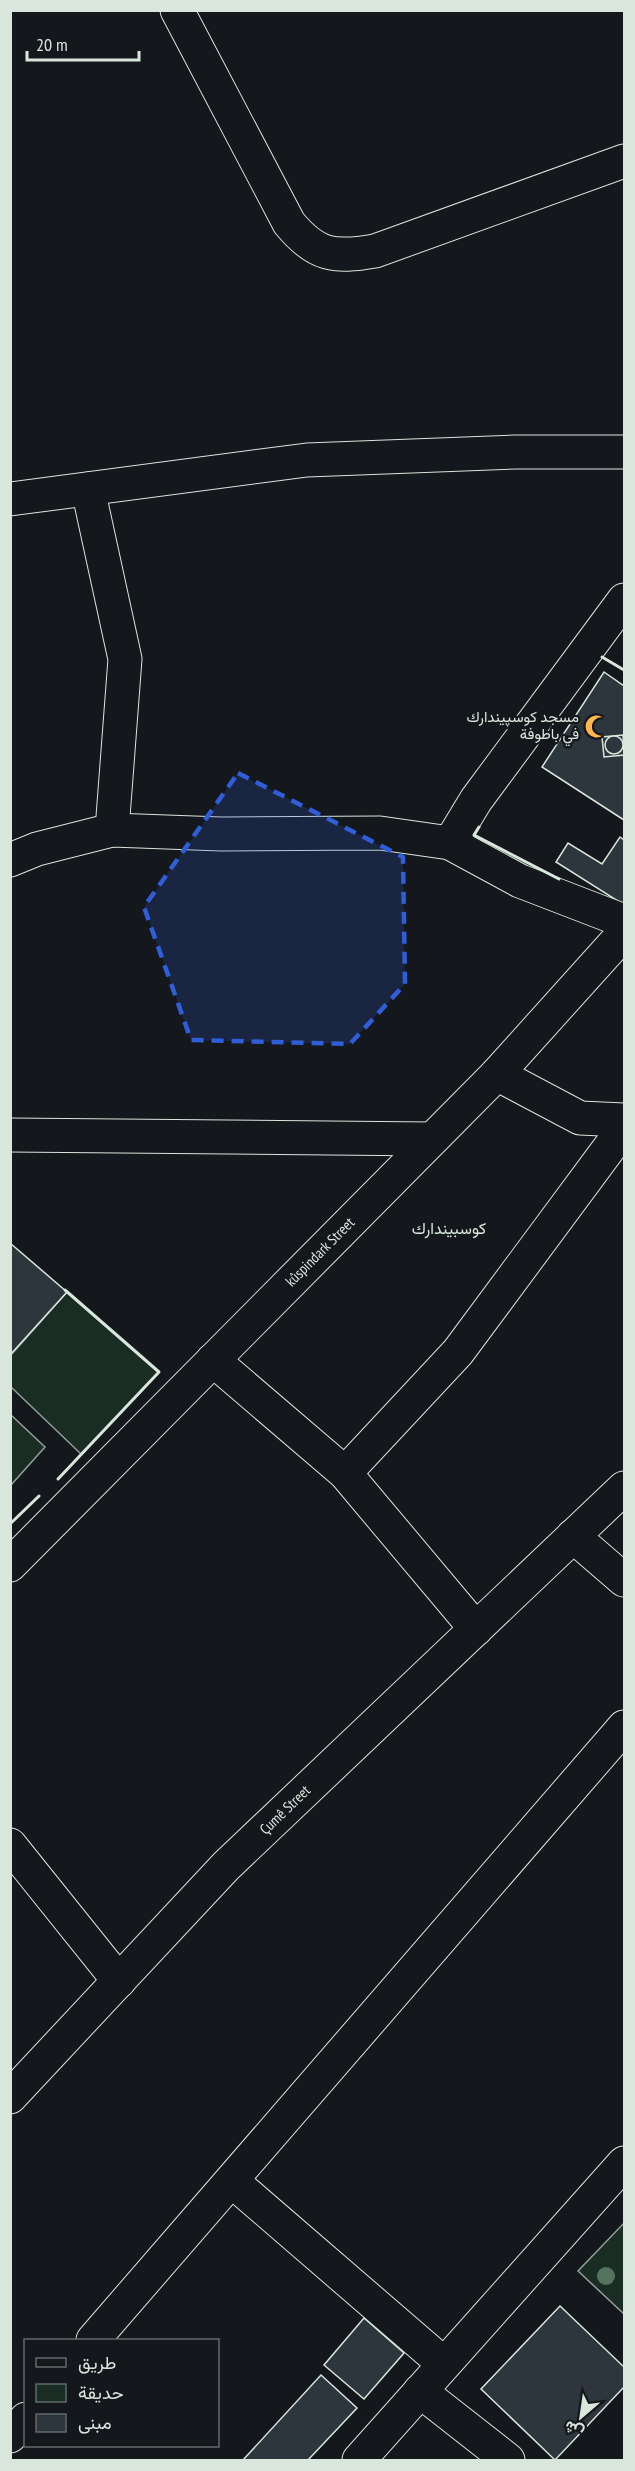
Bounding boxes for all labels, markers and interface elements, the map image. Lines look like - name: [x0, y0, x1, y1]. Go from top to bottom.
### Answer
- scale bar: [27, 24, 140, 62]
- text: 20 m: [36, 33, 68, 56]
- place label: مسجد كوسپيندارك في باطوفة: [467, 707, 579, 747]
- mosque icon: مسجد كوسپيندارك في باطوفة: [584, 713, 610, 739]
- street label: kûspindark Street: [281, 1213, 358, 1290]
- district label: كوسبيندارك: [412, 1218, 486, 1239]
- street label: Çumê Street: [255, 1781, 314, 1838]
- legend: [24, 2339, 219, 2447]
- text: طريق: [78, 2351, 116, 2374]
- text: حديقة: [78, 2381, 124, 2404]
- north arrow: [551, 2387, 611, 2447]
- text: مبنى: [78, 2411, 112, 2434]
- text: ش: [560, 2417, 587, 2444]

